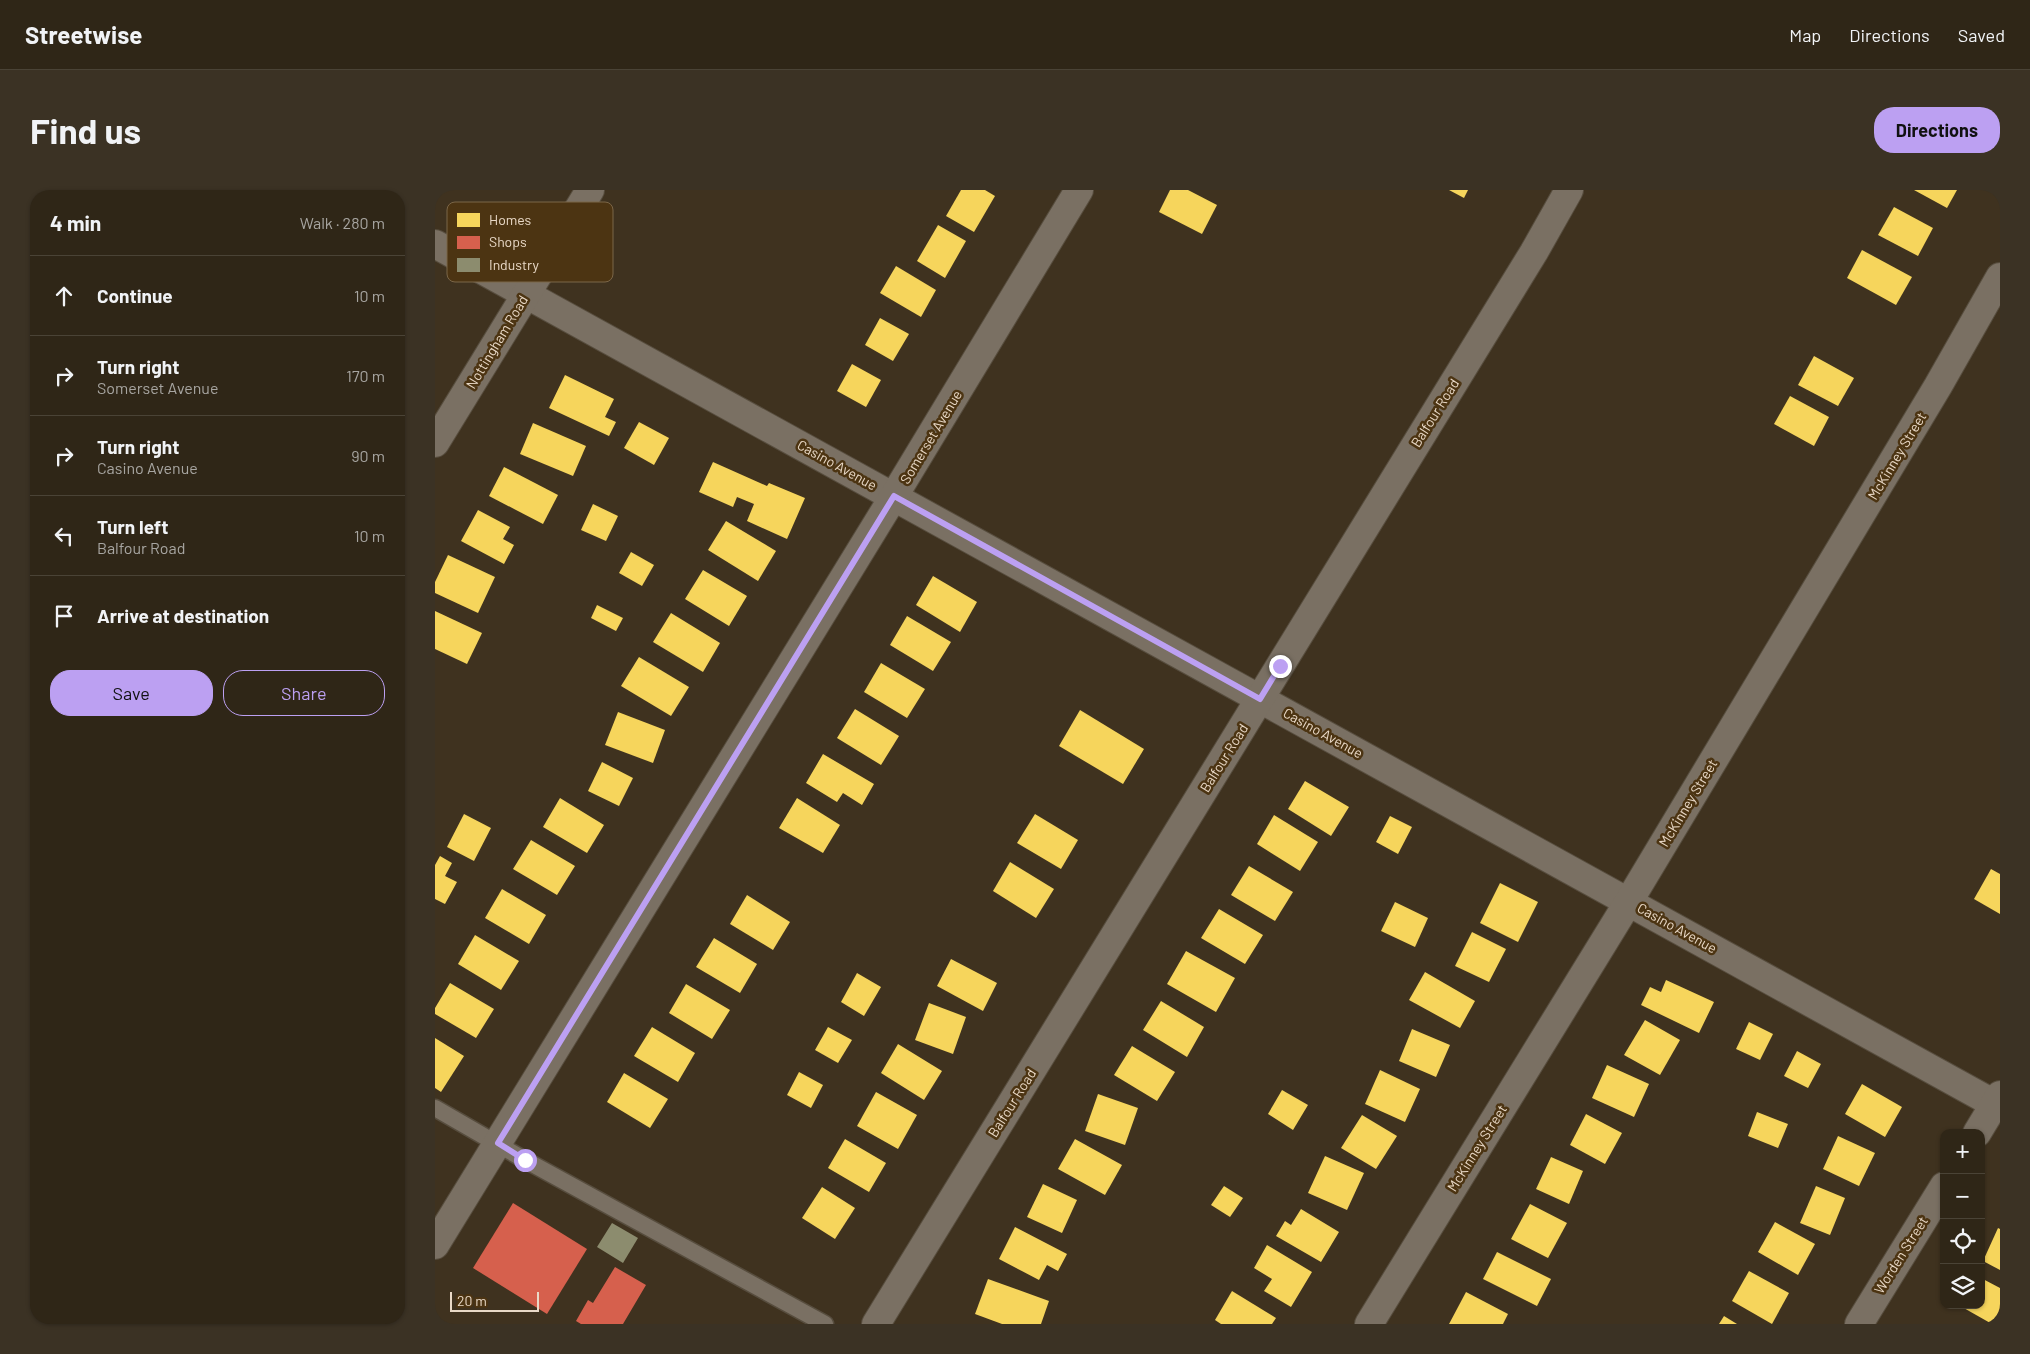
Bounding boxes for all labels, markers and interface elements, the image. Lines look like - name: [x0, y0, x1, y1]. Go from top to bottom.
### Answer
- text: Streetwise: [25, 20, 142, 49]
- text: Map: [1789, 24, 1821, 46]
- text: Directions: [1849, 24, 1930, 46]
- text: Saved: [1958, 24, 2005, 46]
- button: Directions: [1874, 107, 2000, 153]
- text: Find us: [30, 109, 141, 151]
- legend: [447, 202, 613, 282]
- text: 4 min: [50, 210, 101, 235]
- text: Homes: [489, 211, 532, 228]
- text: Walk · 280 m: [300, 213, 385, 232]
- text: Shops: [489, 233, 527, 250]
- text: Industry: [489, 256, 540, 273]
- icon: ahead: [50, 282, 78, 310]
- text: Continue: [97, 284, 173, 307]
- text: 10 m: [354, 286, 385, 305]
- street label: Nottingham Road: [462, 292, 531, 391]
- text: Turn right: [97, 355, 179, 378]
- icon: right: [50, 362, 78, 390]
- text: 170 m: [346, 366, 385, 385]
- street label: Balfour Road: [1407, 375, 1462, 450]
- text: Somerset Avenue: [97, 378, 218, 397]
- street label: Somerset Avenue: [896, 387, 965, 487]
- street label: McKinney Street: [1864, 409, 1929, 503]
- text: Turn right: [97, 435, 179, 458]
- street label: Casino Avenue: [795, 436, 880, 493]
- icon: right: [50, 442, 78, 470]
- text: 90 m: [351, 446, 385, 465]
- text: Casino Avenue: [97, 458, 198, 477]
- text: Turn left: [97, 515, 168, 538]
- icon: left: [50, 522, 78, 550]
- text: 10 m: [354, 526, 385, 545]
- text: Balfour Road: [97, 538, 185, 557]
- icon: arrive: [50, 602, 78, 630]
- text: Arrive at destination: [97, 604, 269, 627]
- route end: [1269, 655, 1292, 678]
- button: Save: [50, 670, 213, 716]
- button: Share: [223, 670, 385, 716]
- street label: Casino Avenue: [1281, 704, 1366, 761]
- street label: Balfour Road: [1196, 720, 1251, 795]
- street label: McKinney Street: [1655, 756, 1720, 850]
- street label: Casino Avenue: [1635, 899, 1720, 956]
- street label: Balfour Road: [984, 1065, 1039, 1140]
- street label: McKinney Street: [1443, 1101, 1510, 1194]
- map controls: [1940, 1129, 1985, 1309]
- button: +: [1940, 1129, 1985, 1174]
- route start: [514, 1149, 537, 1172]
- button: −: [1940, 1174, 1985, 1219]
- street label: Worden Street: [1870, 1213, 1931, 1297]
- button: locate: [1940, 1219, 1985, 1264]
- button: layers: [1940, 1264, 1985, 1309]
- scale bar: [450, 1289, 539, 1312]
- text: 20 m: [457, 1292, 487, 1309]

